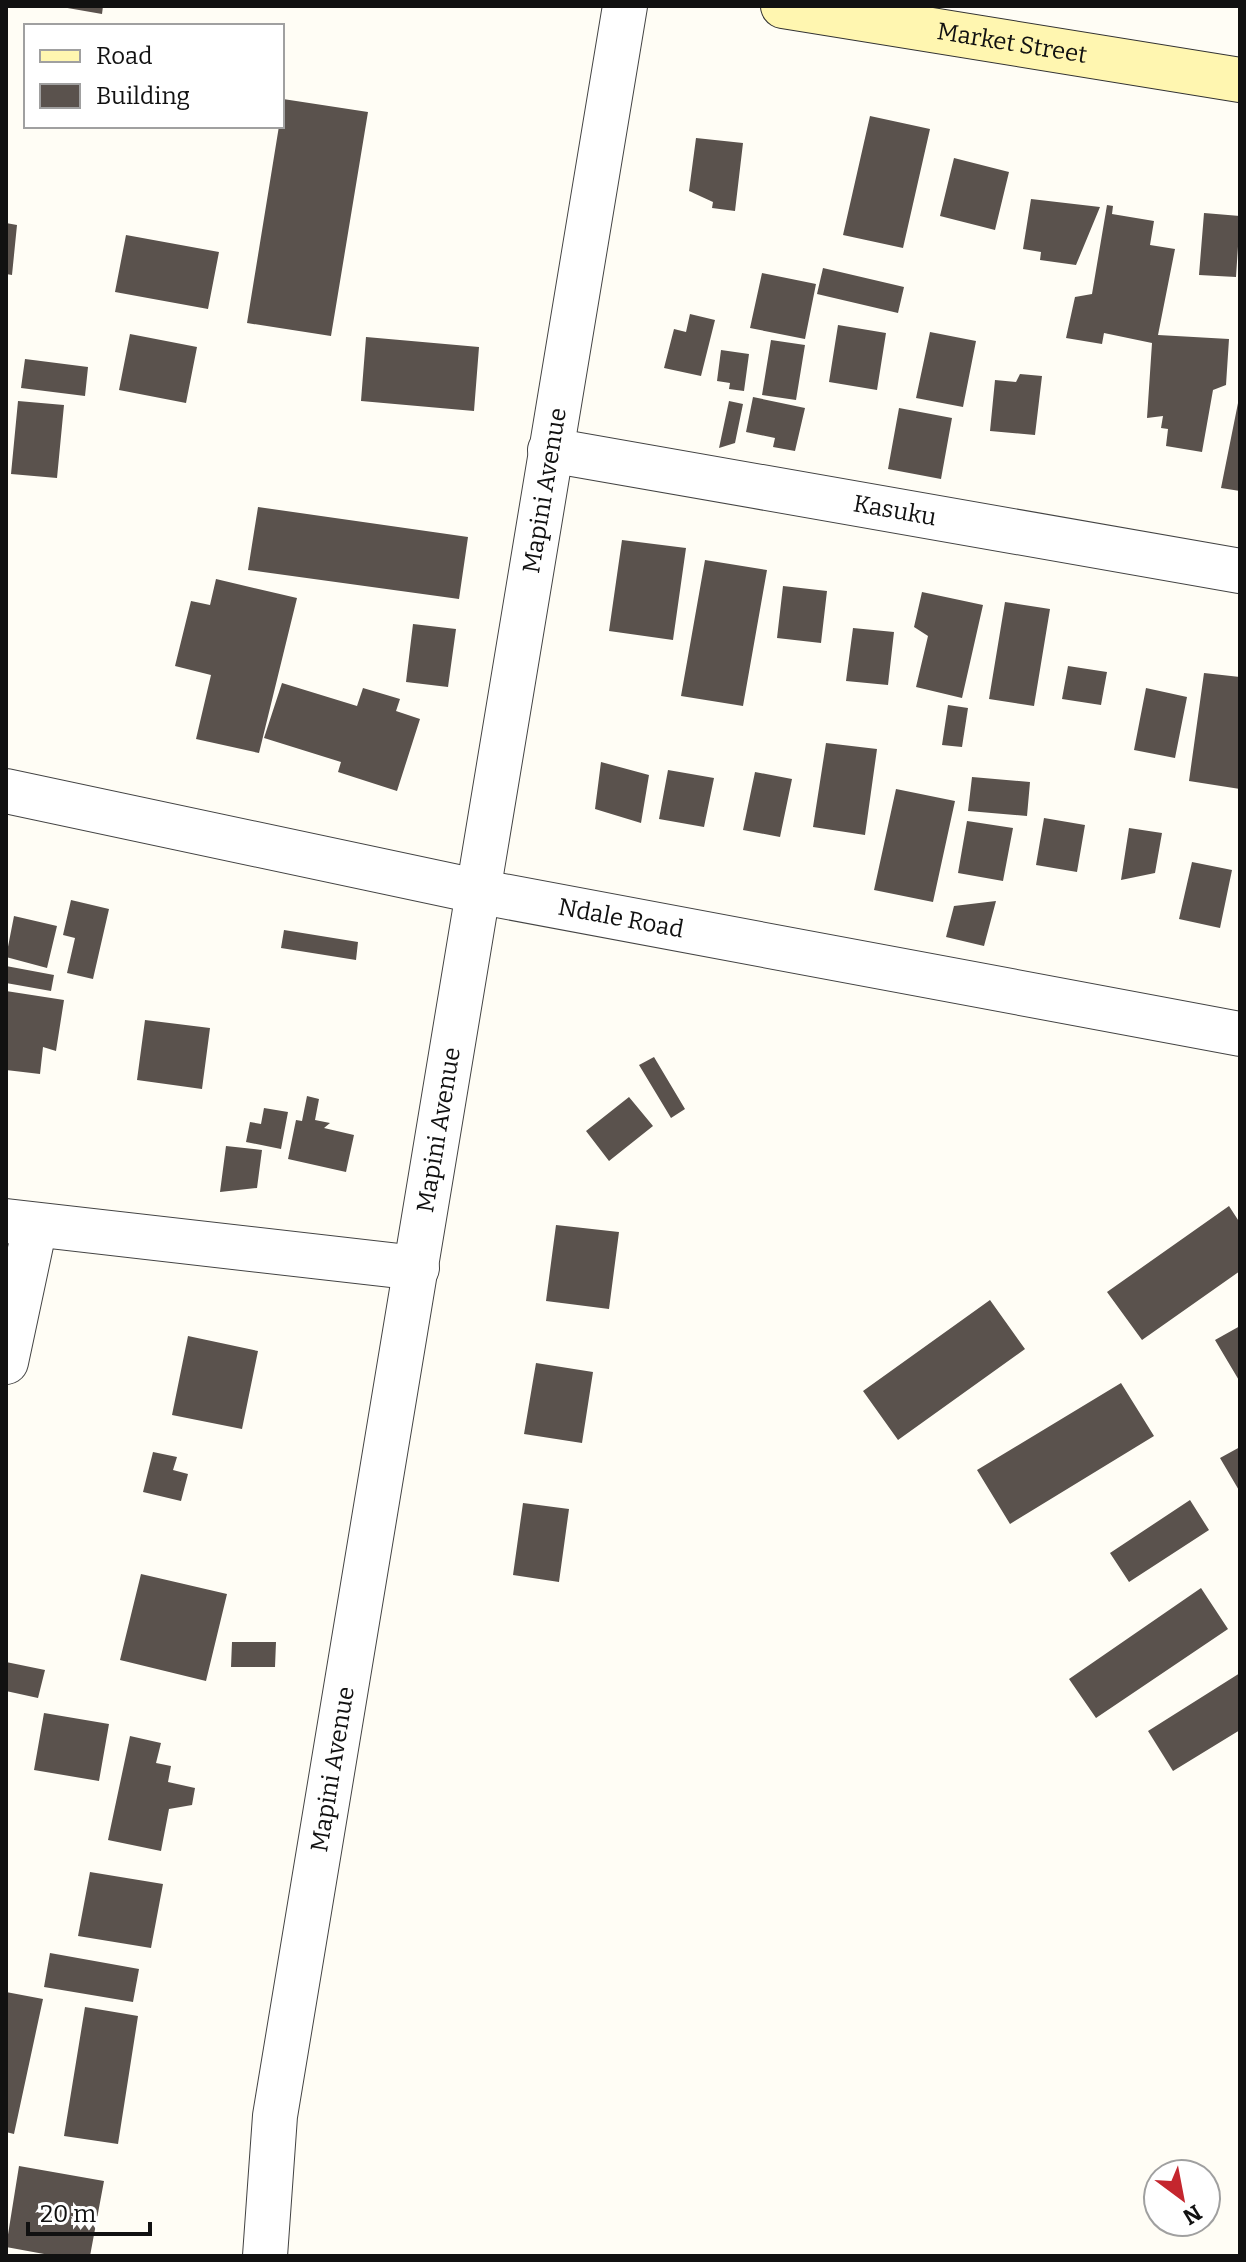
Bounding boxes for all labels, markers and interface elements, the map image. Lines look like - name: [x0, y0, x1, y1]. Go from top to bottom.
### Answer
- street label: Market Street: [935, 17, 1089, 69]
- legend: [24, 24, 284, 128]
- text: Road: [96, 42, 152, 70]
- text: Building: [96, 82, 190, 110]
- street label: Mapini Avenue: [517, 406, 572, 575]
- street label: Kasuku: [851, 489, 938, 531]
- street label: Ndale Road: [556, 893, 686, 944]
- street label: Mapini Avenue: [411, 1045, 466, 1215]
- street label: Mapini Avenue: [305, 1684, 360, 1854]
- north arrow: [1142, 2158, 1222, 2238]
- scale bar: [28, 2186, 150, 2236]
- text: N: [1178, 2199, 1207, 2230]
- text: 20 m: [40, 2200, 96, 2228]

